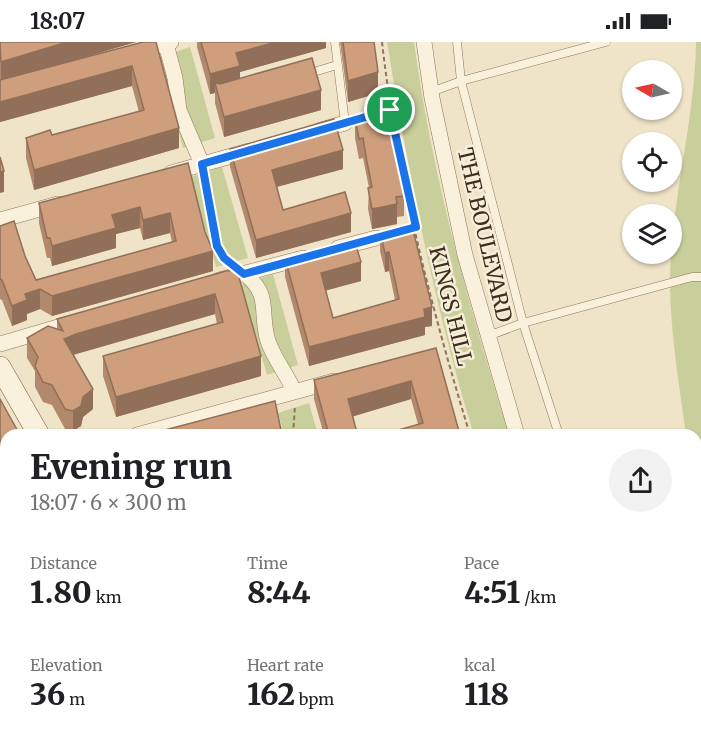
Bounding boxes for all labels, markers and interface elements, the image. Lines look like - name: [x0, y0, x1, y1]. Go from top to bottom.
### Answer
- text: 18:07: [30, 7, 85, 35]
- north arrow: [622, 60, 682, 120]
- map controls: [622, 60, 682, 264]
- pin: [364, 84, 415, 135]
- icon: arrive: [373, 93, 406, 126]
- button: locate: [622, 132, 682, 192]
- street label: THE BOULEVARD: [452, 145, 518, 325]
- button: layers: [622, 204, 682, 264]
- street label: KINGS HILL: [423, 243, 479, 369]
- text: Evening run: [30, 447, 232, 488]
- button: share: [609, 449, 672, 512]
- text: 18:07 · 6 × 300 m: [30, 490, 187, 515]
- text: Distance: [30, 553, 97, 573]
- text: Time: [247, 553, 288, 573]
- text: Pace: [464, 553, 499, 573]
- text: 1.80: [30, 573, 92, 611]
- text: 8:44: [247, 573, 310, 611]
- text: 4:51: [464, 573, 520, 611]
- text: km: [92, 587, 122, 607]
- text: /km: [520, 587, 556, 607]
- text: Elevation: [30, 655, 103, 675]
- text: Heart rate: [247, 655, 324, 675]
- text: kcal: [464, 655, 495, 675]
- text: 36: [30, 675, 65, 713]
- text: 162: [247, 675, 295, 713]
- text: 118: [464, 675, 509, 713]
- text: m: [65, 689, 85, 709]
- text: bpm: [295, 689, 334, 709]

